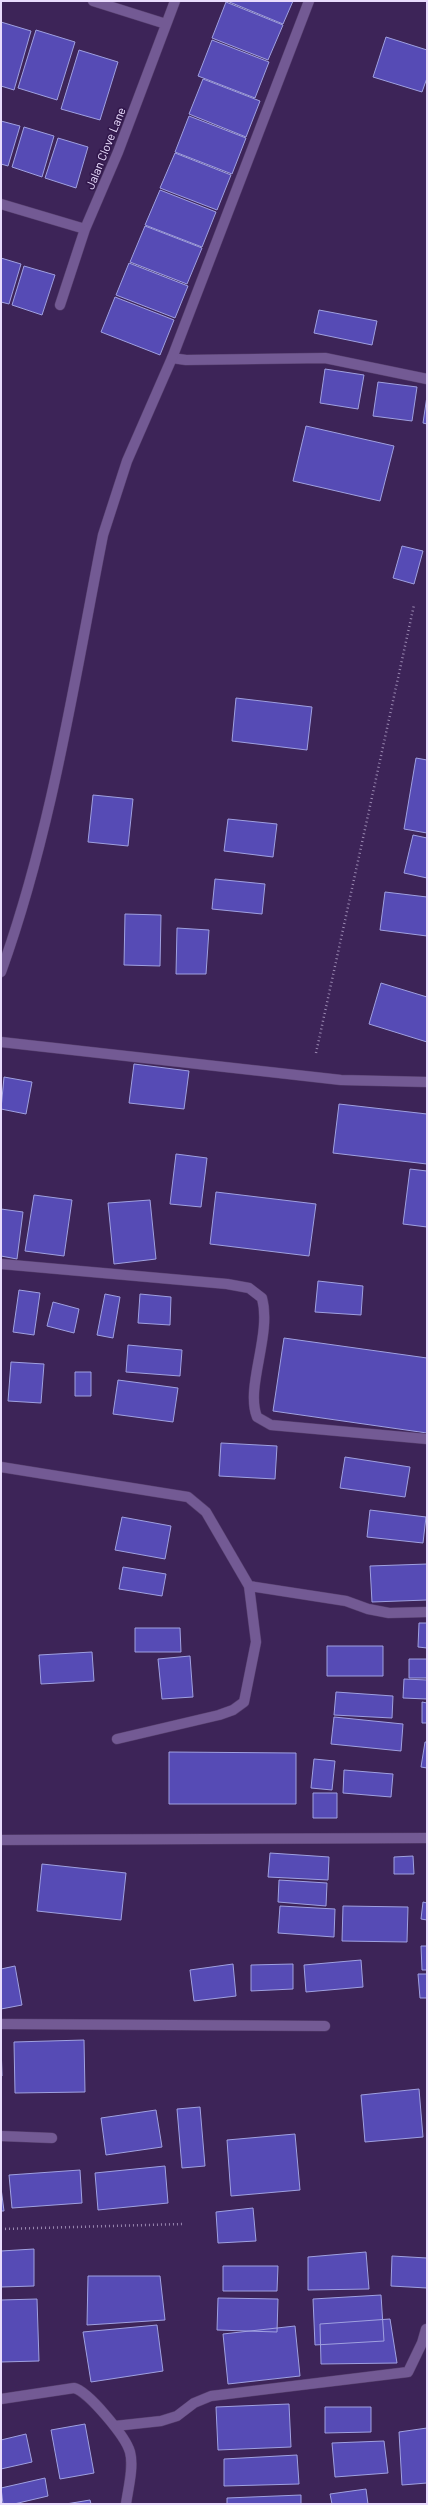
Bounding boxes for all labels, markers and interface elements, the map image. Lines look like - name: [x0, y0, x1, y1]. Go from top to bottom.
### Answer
- street label: Jalan Clove Lane: [82, 105, 128, 191]

